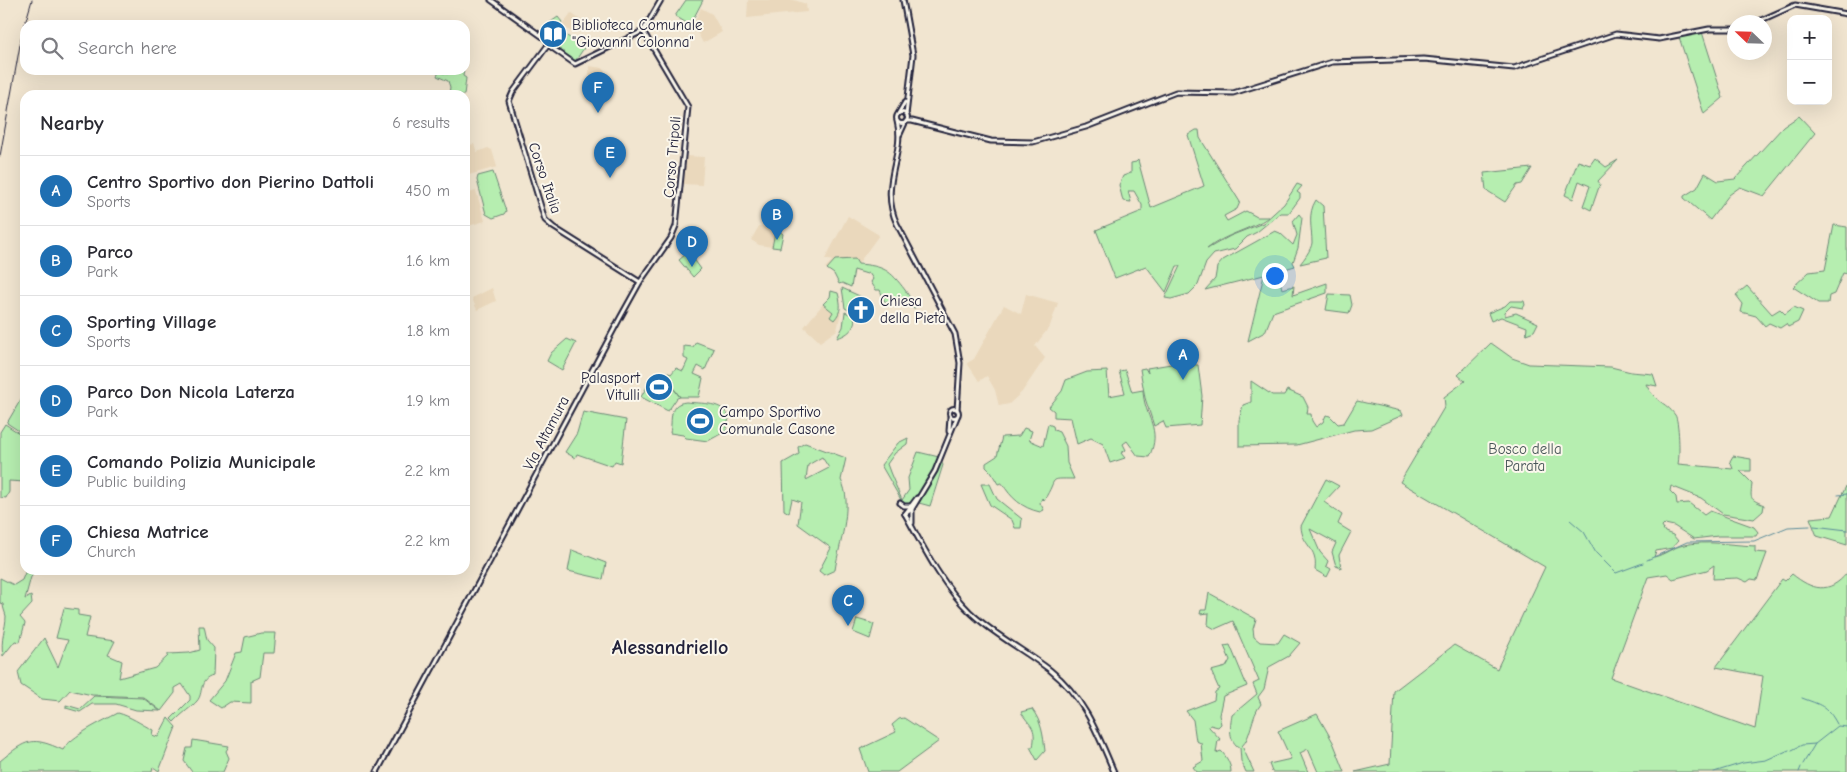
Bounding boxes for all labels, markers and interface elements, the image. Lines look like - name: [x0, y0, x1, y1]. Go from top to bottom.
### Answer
- north arrow: [1727, 15, 1772, 60]
- map controls: [1787, 15, 1832, 105]
- button: +: [1787, 15, 1832, 60]
- place label: Biblioteca Comunale "Giovanni Colonna": [572, 16, 703, 51]
- library icon: Biblioteca Comunale "Giovanni Colonna": [538, 19, 568, 49]
- search box: [20, 20, 470, 75]
- icon: search: [38, 34, 66, 62]
- text: Search here: [78, 37, 177, 59]
- button: −: [1787, 60, 1832, 105]
- pin: F: [582, 72, 614, 113]
- text: Nearby: [40, 111, 104, 135]
- text: 6 results: [392, 114, 450, 132]
- street label: Corso Tripoli: [659, 115, 685, 199]
- pin: E: [594, 137, 626, 178]
- street label: Corso Italia: [524, 140, 566, 216]
- text: Centro Sportivo don Pierino Dattoli: [87, 171, 374, 193]
- text: A: [52, 182, 60, 200]
- text: 450 m: [405, 182, 450, 200]
- text: Sports: [87, 193, 130, 211]
- pin: B: [761, 199, 793, 240]
- pin: D: [676, 226, 708, 267]
- text: Parco: [87, 241, 133, 263]
- text: B: [51, 252, 61, 270]
- text: 1.6 km: [406, 252, 450, 270]
- text: Park: [87, 263, 118, 281]
- your location: [1262, 263, 1288, 289]
- place label: Chiesa della Pietà: [880, 292, 946, 327]
- church icon: Chiesa della Pietà: [846, 295, 876, 325]
- text: Sporting Village: [87, 311, 216, 333]
- text: C: [51, 322, 61, 340]
- text: 1.8 km: [407, 322, 450, 340]
- text: Sports: [87, 333, 130, 351]
- pin: A: [1167, 339, 1199, 380]
- place label: Palasport Vitulli: [581, 369, 641, 404]
- sports icon: Palasport Vitulli: [644, 372, 674, 402]
- text: Parco Don Nicola Laterza: [87, 381, 295, 403]
- text: D: [51, 392, 61, 410]
- text: 1.9 km: [406, 392, 450, 410]
- street label: Via Altamura: [519, 393, 573, 473]
- text: Park: [87, 403, 118, 421]
- place label: Campo Sportivo Comunale Casone: [719, 403, 835, 438]
- sports icon: Campo Sportivo Comunale Casone: [685, 406, 715, 436]
- park label: Bosco della Parata: [1488, 440, 1562, 475]
- text: Comando Polizia Municipale: [87, 451, 315, 473]
- text: E: [51, 462, 61, 480]
- text: 2.2 km: [404, 462, 450, 480]
- text: Public building: [87, 473, 186, 491]
- text: Chiesa Matrice: [87, 521, 209, 543]
- text: F: [51, 532, 61, 550]
- text: 2.2 km: [404, 532, 450, 550]
- text: Church: [87, 543, 136, 561]
- pin: C: [832, 585, 864, 626]
- district label: Alessandriello: [612, 636, 728, 659]

